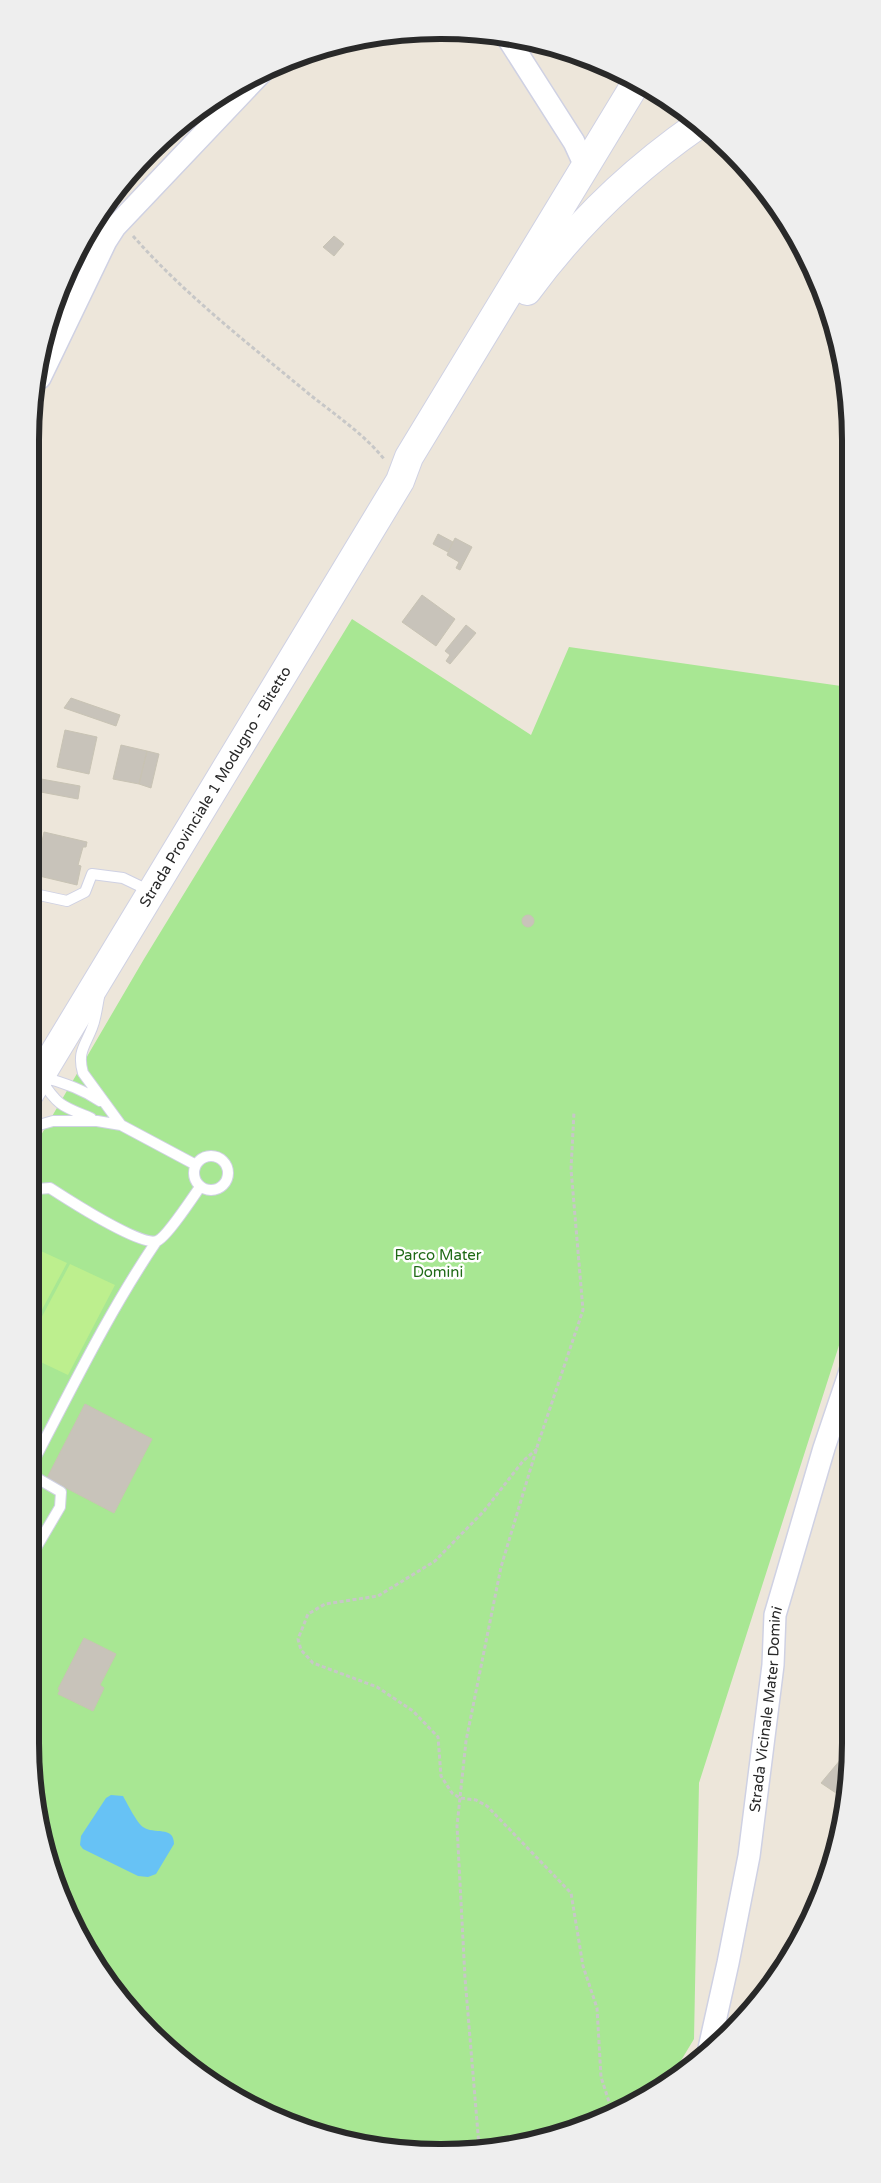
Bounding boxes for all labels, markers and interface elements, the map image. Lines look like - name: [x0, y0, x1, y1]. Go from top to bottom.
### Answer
- street label: Strada Provinciale 1 Modugno - Bitetto: [136, 663, 295, 910]
- park label: Parco Mater Domini: [394, 1246, 482, 1281]
- street label: Strada Vicinale Mater Domini: [746, 1604, 786, 1813]

